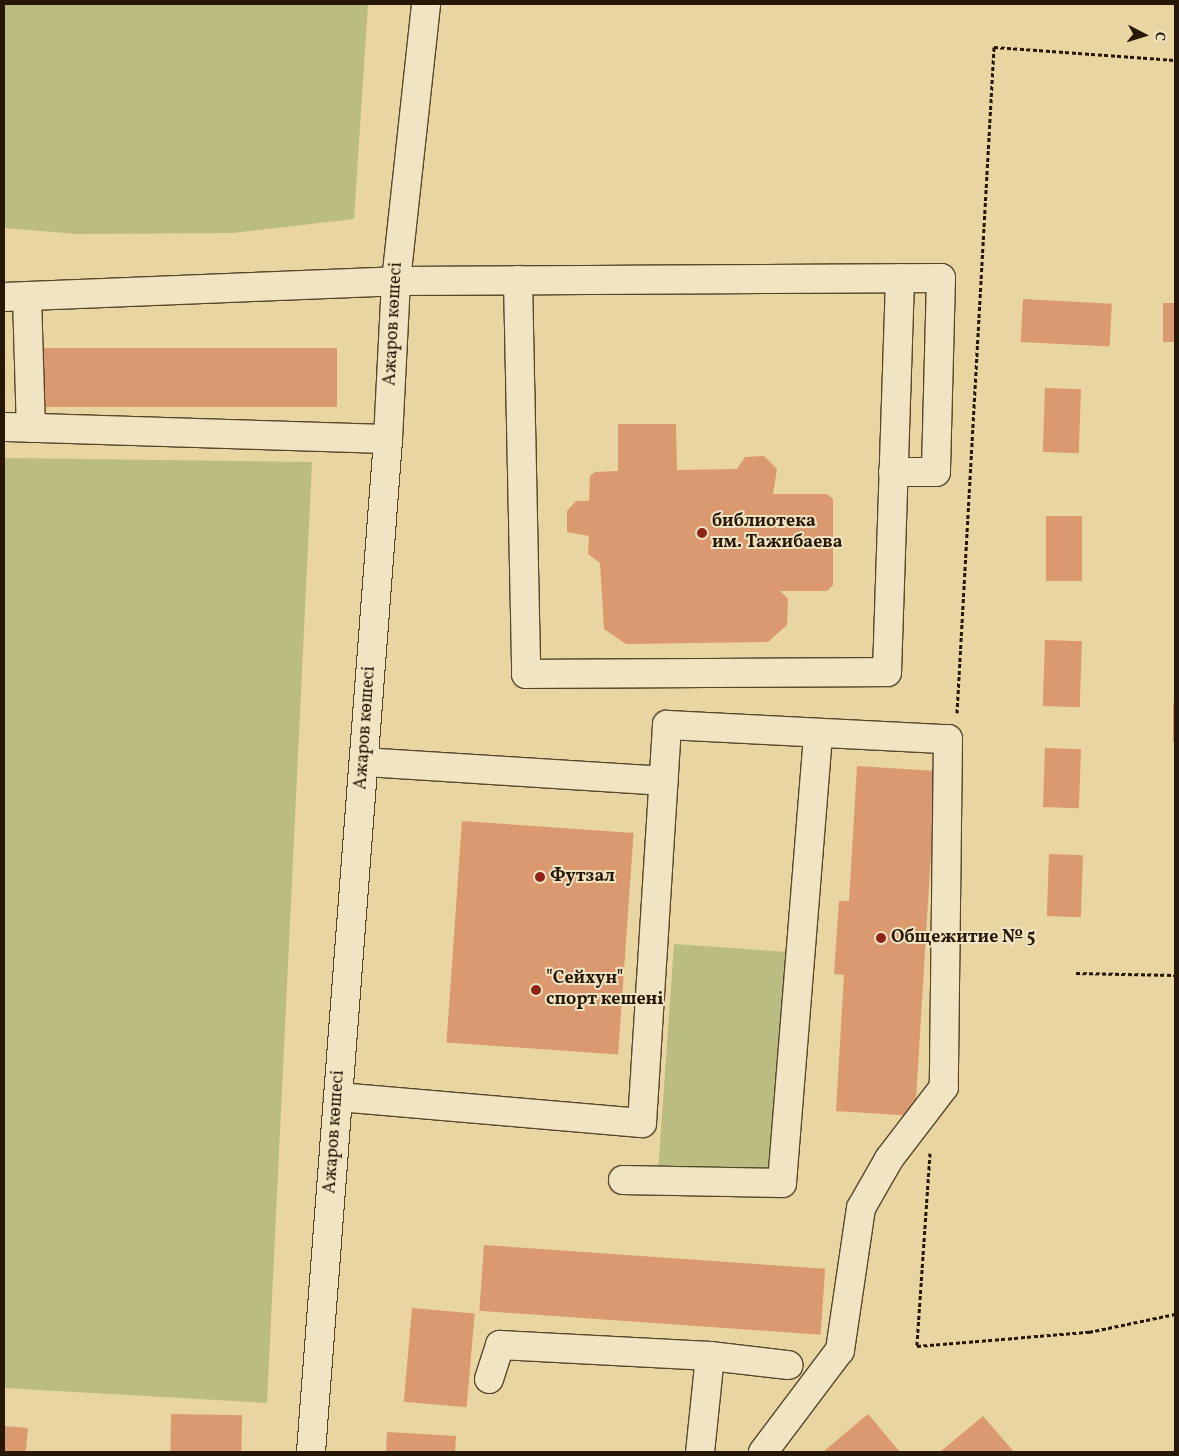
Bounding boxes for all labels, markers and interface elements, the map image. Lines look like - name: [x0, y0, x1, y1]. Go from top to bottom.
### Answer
- north arrow: [1119, 10, 1169, 60]
- text: С: [1150, 31, 1169, 42]
- street label: Ажаров көшесі: [380, 262, 408, 386]
- place label: библиотека им. Тажибаева: [712, 512, 843, 554]
- marker: библиотека им. Тажибаева: [696, 527, 708, 539]
- street label: Ажаров көшесі: [351, 665, 381, 791]
- place label: Футзал: [550, 866, 615, 888]
- marker: Футзал: [534, 871, 546, 883]
- place label: Общежитие № 5: [891, 927, 1035, 949]
- marker: Общежитие № 5: [875, 932, 887, 944]
- place label: "Сейхун" спорт кешені: [546, 969, 664, 1012]
- marker: "Сейхун" спорт кешені: [530, 984, 542, 996]
- street label: Ажаров көшесі: [320, 1069, 350, 1195]

